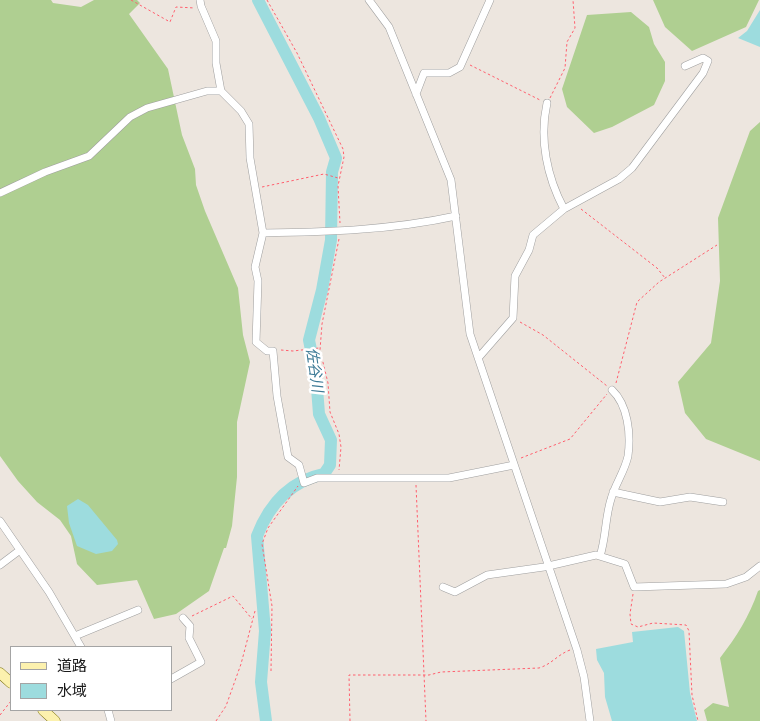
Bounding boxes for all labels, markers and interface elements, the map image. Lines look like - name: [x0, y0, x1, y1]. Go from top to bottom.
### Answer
- water label: 佐谷川: [301, 346, 325, 394]
- legend: [10, 646, 172, 711]
- text: 道路: [57, 656, 87, 677]
- text: 水域: [57, 681, 87, 702]

